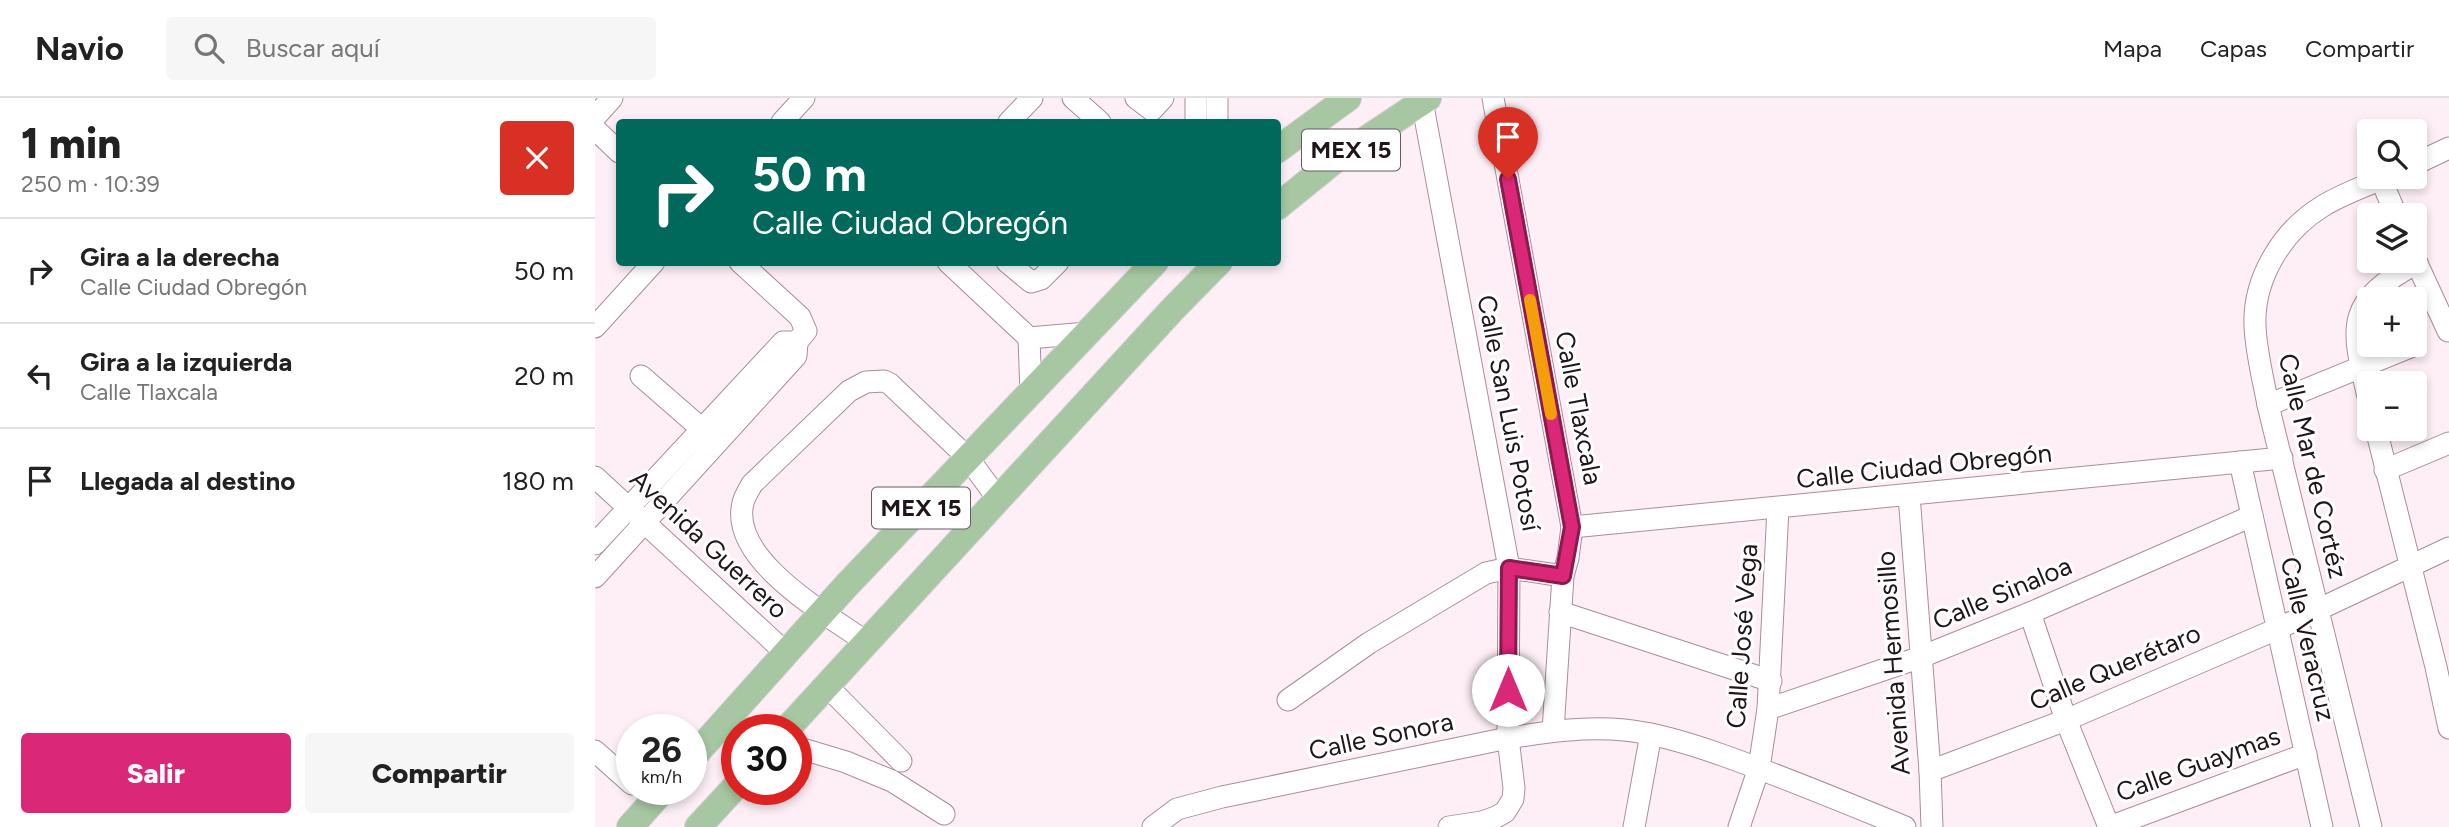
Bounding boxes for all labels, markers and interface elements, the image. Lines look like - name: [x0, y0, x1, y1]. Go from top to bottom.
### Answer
- search box: [166, 17, 656, 80]
- text: Navio: [35, 29, 124, 68]
- icon: search: [190, 29, 228, 67]
- text: Buscar aquí: [246, 32, 380, 64]
- text: Mapa: [2103, 34, 2162, 63]
- text: Capas: [2200, 34, 2267, 63]
- text: Compartir: [2305, 34, 2414, 63]
- pin: [1478, 107, 1538, 179]
- text: 1 min: [21, 118, 121, 169]
- icon: arrive: [1489, 118, 1527, 156]
- map controls: [2357, 119, 2427, 441]
- button: search: [2357, 119, 2427, 189]
- button: close: [500, 121, 574, 195]
- road number: MEX 15: [1302, 130, 1400, 170]
- text: 50 m: [752, 144, 867, 203]
- icon: right: [637, 147, 728, 238]
- text: 250 m · 10:39: [21, 170, 160, 198]
- button: layers: [2357, 203, 2427, 273]
- text: Calle Ciudad Obregón: [752, 204, 1068, 242]
- text: Gira a la derecha: [80, 241, 280, 273]
- icon: right: [21, 252, 59, 290]
- text: 50 m: [514, 255, 574, 287]
- text: Calle Ciudad Obregón: [80, 273, 307, 301]
- button: +: [2357, 287, 2427, 357]
- street label: Calle San Luis Potosí: [1470, 292, 1548, 535]
- street label: Calle Tlaxcala: [1548, 328, 1610, 488]
- text: Gira a la izquierda: [80, 346, 292, 378]
- street label: Calle Mar de Cortéz: [2272, 350, 2354, 582]
- icon: left: [21, 357, 59, 395]
- text: 20 m: [514, 360, 574, 392]
- button: −: [2357, 371, 2427, 441]
- text: Calle Tlaxcala: [80, 378, 218, 406]
- street label: Calle Ciudad Obregón: [1795, 437, 2053, 495]
- icon: arrive: [21, 462, 59, 500]
- street label: Avenida Guerrero: [623, 463, 795, 625]
- text: Llegada al destino: [80, 465, 295, 497]
- text: 180 m: [502, 465, 574, 497]
- road number: MEX 15: [872, 488, 970, 528]
- street label: Calle José Vega: [1720, 543, 1764, 729]
- street label: Calle Sinaloa: [1928, 549, 2076, 637]
- street label: Avenida Hermosillo: [1869, 550, 1917, 776]
- street label: Calle Veracruz: [2274, 554, 2342, 724]
- street label: Calle Querétaro: [2025, 617, 2205, 717]
- position arrow: [1471, 653, 1545, 727]
- street label: Calle Sonora: [1306, 705, 1456, 767]
- speed limit sign: 30: [721, 714, 812, 805]
- street label: Calle Guaymas: [2111, 719, 2285, 809]
- text: 26: [641, 729, 682, 771]
- button: Salir: [21, 733, 291, 813]
- button: Compartir: [305, 733, 574, 813]
- text: km/h: [641, 766, 682, 788]

